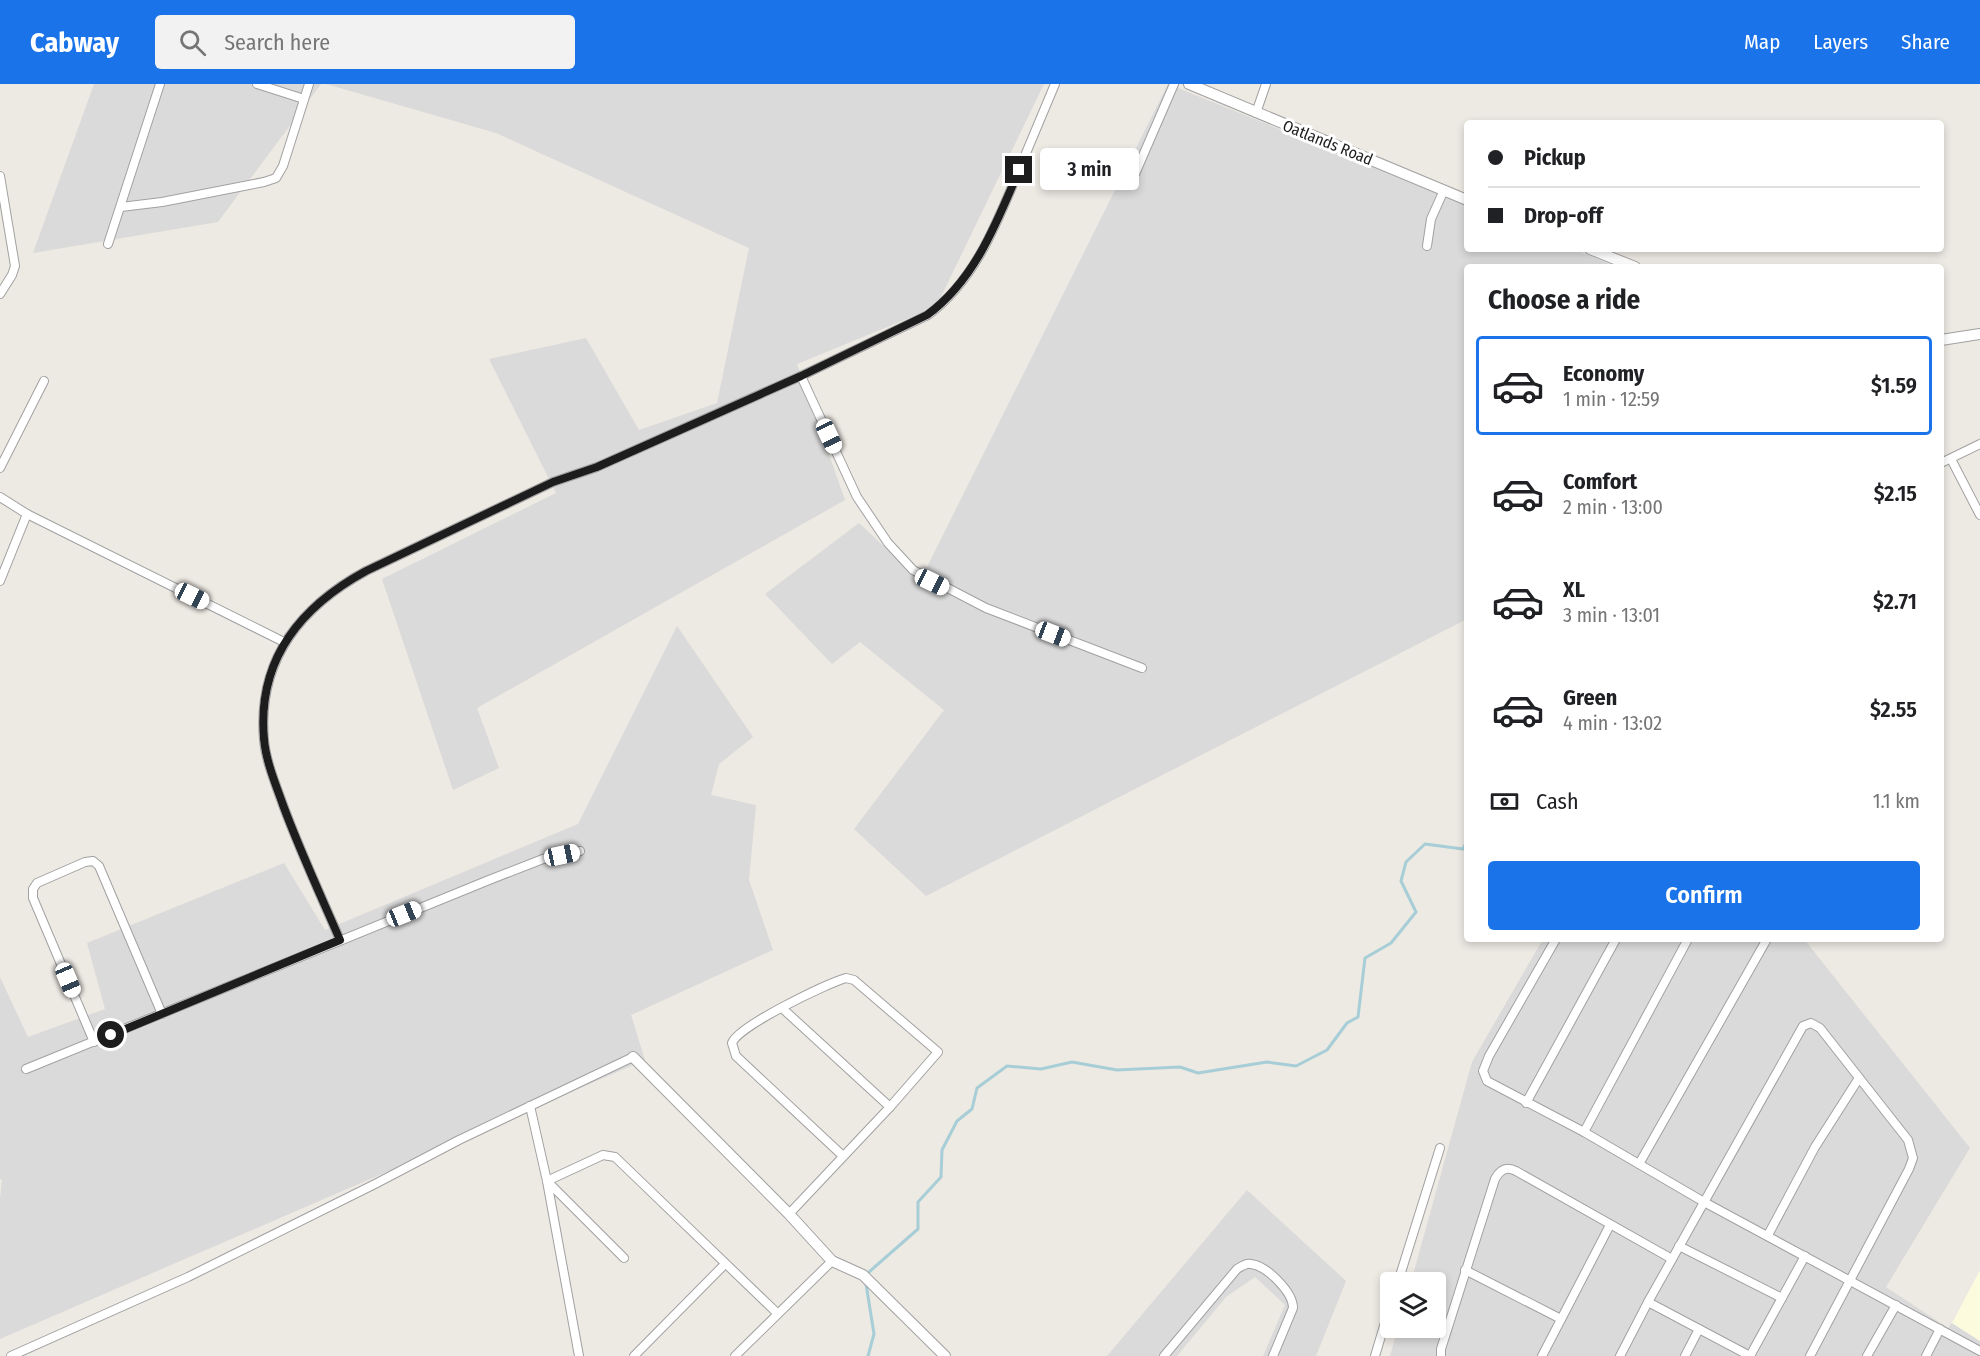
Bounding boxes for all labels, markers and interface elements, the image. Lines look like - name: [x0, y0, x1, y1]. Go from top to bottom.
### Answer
- search box: [155, 15, 575, 69]
- text: Cabway: [30, 26, 119, 59]
- icon: search: [176, 26, 209, 59]
- text: Search here: [224, 29, 330, 56]
- text: Map: [1744, 29, 1780, 55]
- text: Layers: [1813, 29, 1868, 55]
- text: Share: [1901, 29, 1950, 55]
- street label: Oatlands Road: [1280, 116, 1376, 169]
- text: Pickup: [1524, 144, 1586, 171]
- callout: 3 min: [1040, 149, 1139, 191]
- route end: [1005, 156, 1032, 183]
- text: 3 min: [1067, 157, 1112, 181]
- text: Drop-off: [1524, 202, 1603, 229]
- text: Choose a ride: [1488, 284, 1640, 316]
- icon: car: [1491, 359, 1545, 413]
- text: Economy: [1563, 360, 1644, 387]
- text: $1.59: [1871, 372, 1917, 399]
- text: 1 min · 12:59: [1563, 387, 1660, 411]
- car: [813, 416, 845, 456]
- icon: car: [1491, 467, 1545, 521]
- text: Comfort: [1563, 468, 1637, 495]
- text: $2.15: [1874, 480, 1917, 507]
- text: 2 min · 13:00: [1563, 495, 1663, 519]
- car: [912, 566, 952, 598]
- icon: car: [1491, 575, 1545, 629]
- text: XL: [1563, 576, 1585, 603]
- car: [172, 580, 212, 612]
- text: $2.71: [1873, 588, 1917, 615]
- text: 3 min · 13:01: [1563, 603, 1660, 627]
- car: [1033, 619, 1073, 649]
- icon: car: [1491, 683, 1545, 737]
- text: Green: [1563, 684, 1617, 711]
- text: $2.55: [1870, 696, 1917, 723]
- text: 4 min · 13:02: [1563, 711, 1662, 735]
- icon: cash: [1488, 785, 1521, 818]
- text: Cash: [1536, 788, 1579, 815]
- text: 1.1 km: [1873, 789, 1920, 813]
- car: [543, 842, 581, 868]
- button: Confirm: [1488, 861, 1920, 930]
- car: [384, 899, 424, 929]
- car: [53, 960, 83, 1000]
- route start: [97, 1021, 124, 1048]
- map controls: [1380, 1272, 1446, 1338]
- button: layers: [1380, 1272, 1446, 1338]

